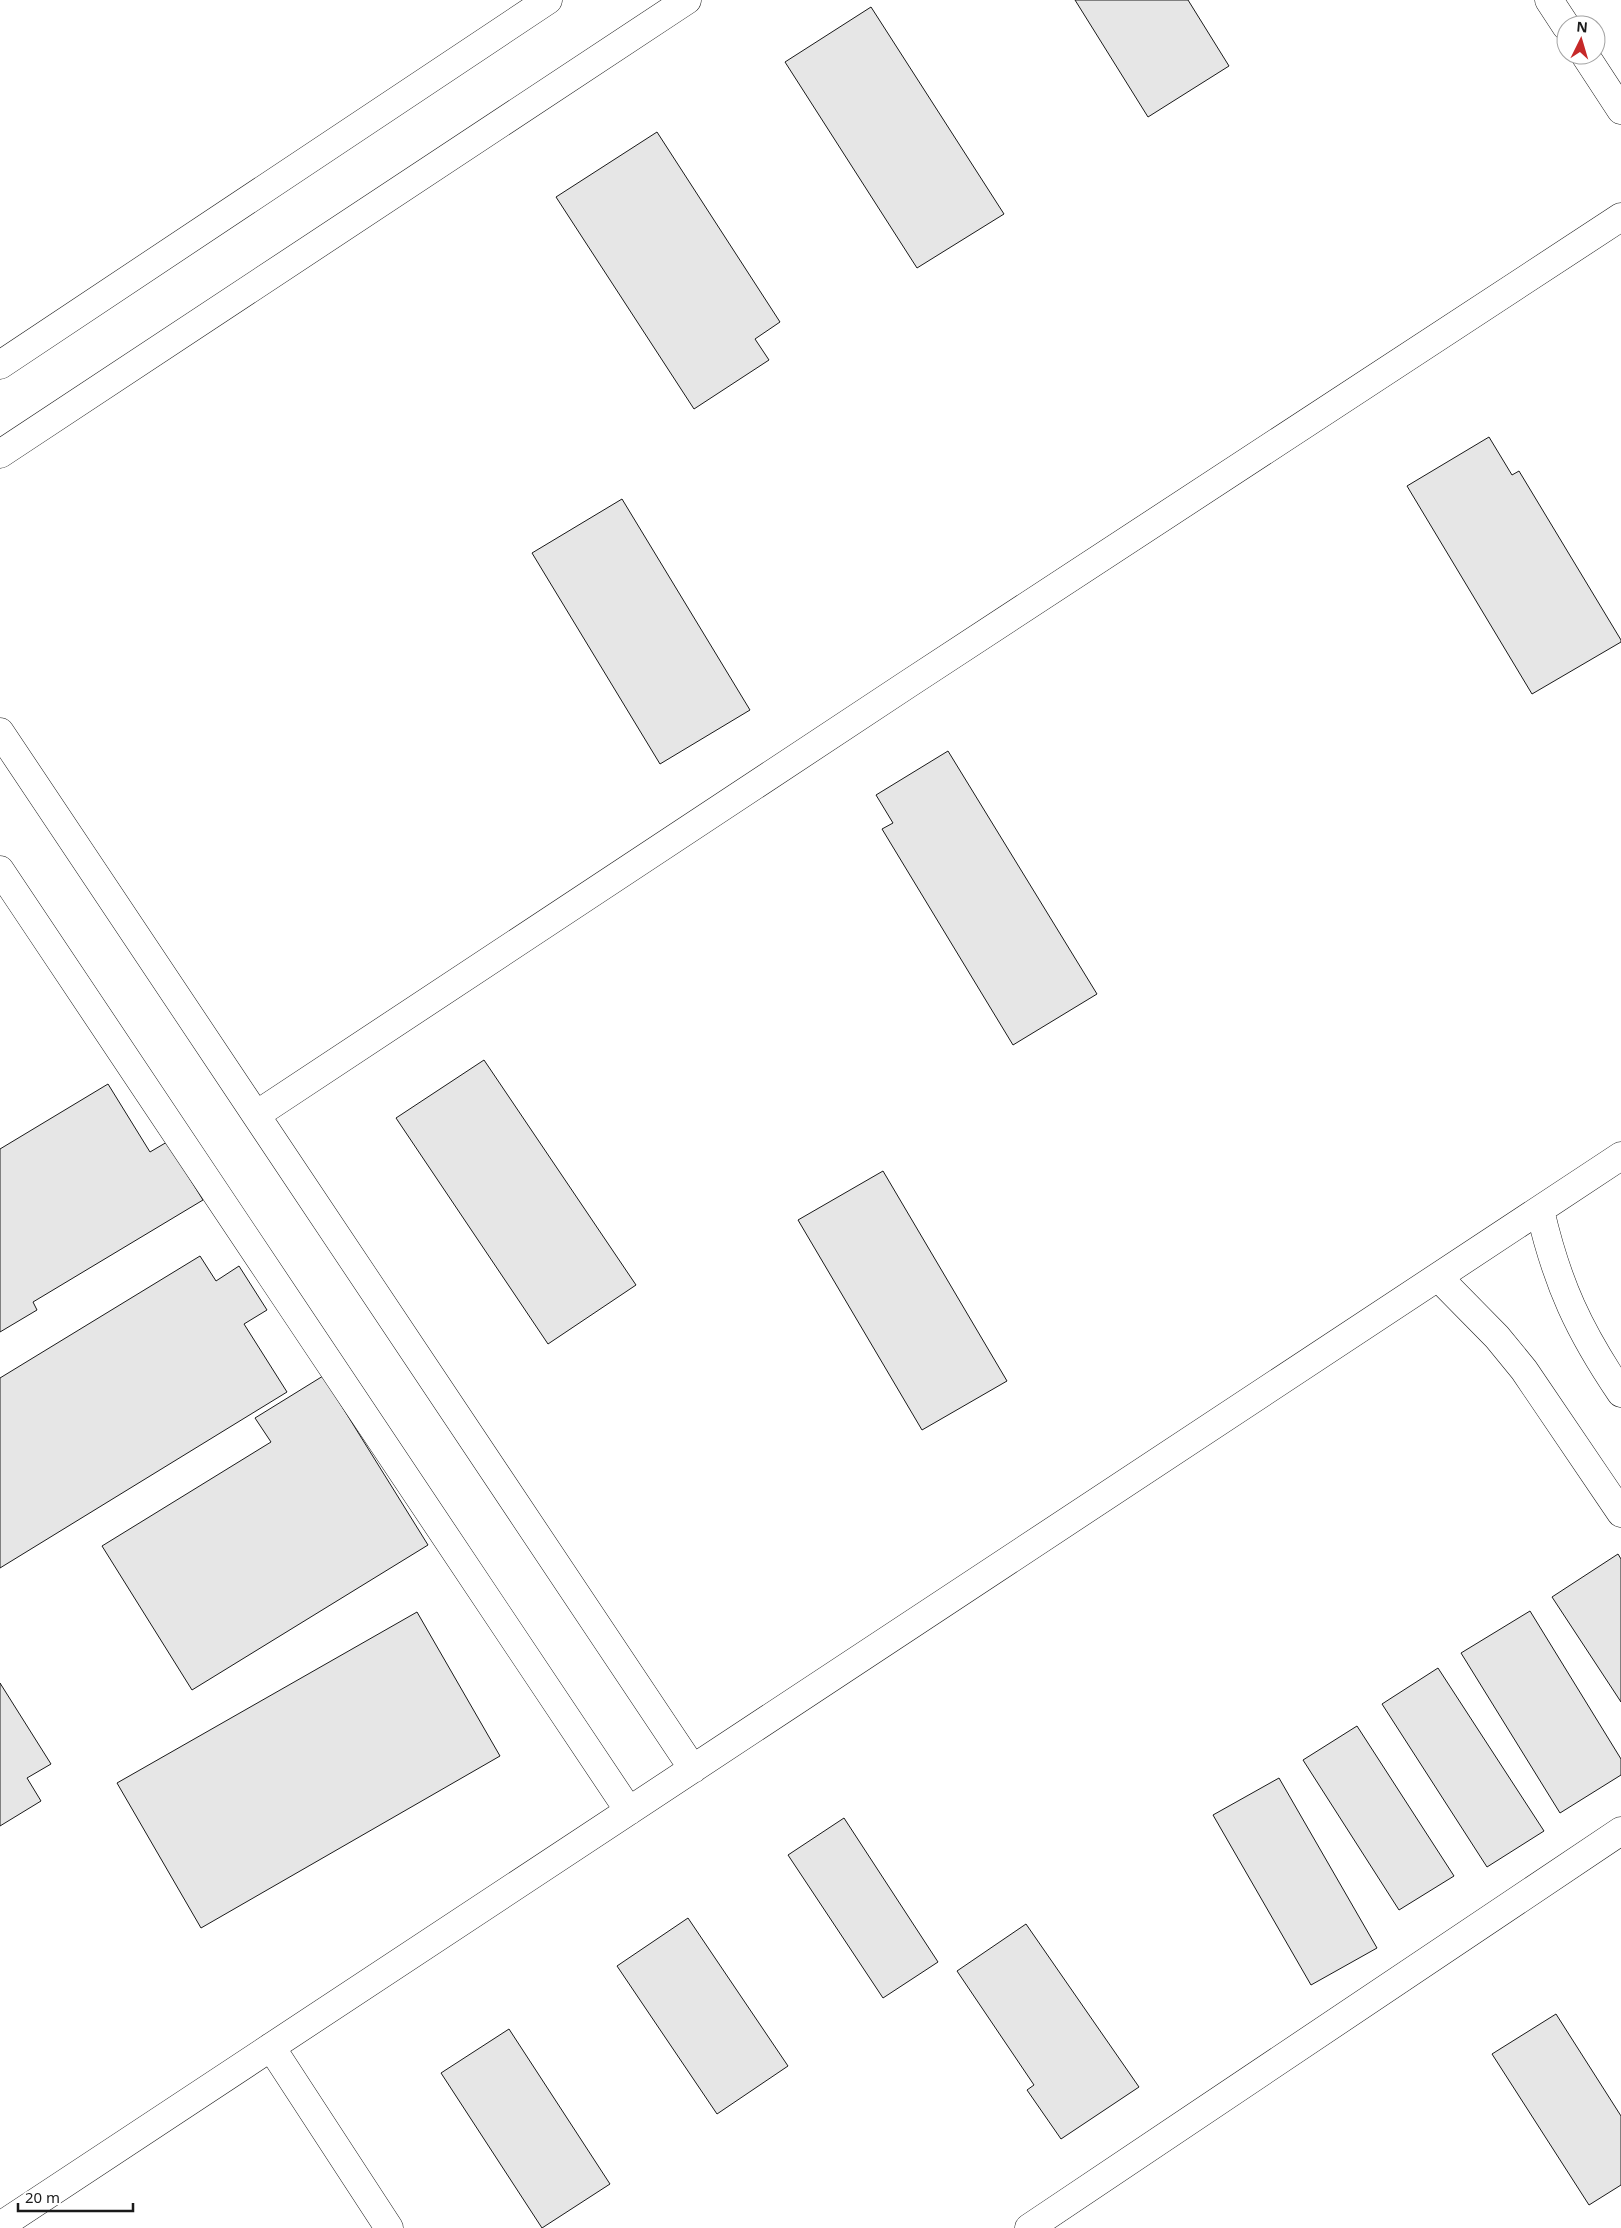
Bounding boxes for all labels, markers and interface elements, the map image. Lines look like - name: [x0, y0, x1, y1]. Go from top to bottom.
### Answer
- north arrow: [1556, 15, 1606, 65]
- text: N: [1576, 17, 1589, 37]
- scale bar: [18, 2180, 132, 2212]
- text: 20 m: [25, 2187, 60, 2207]

